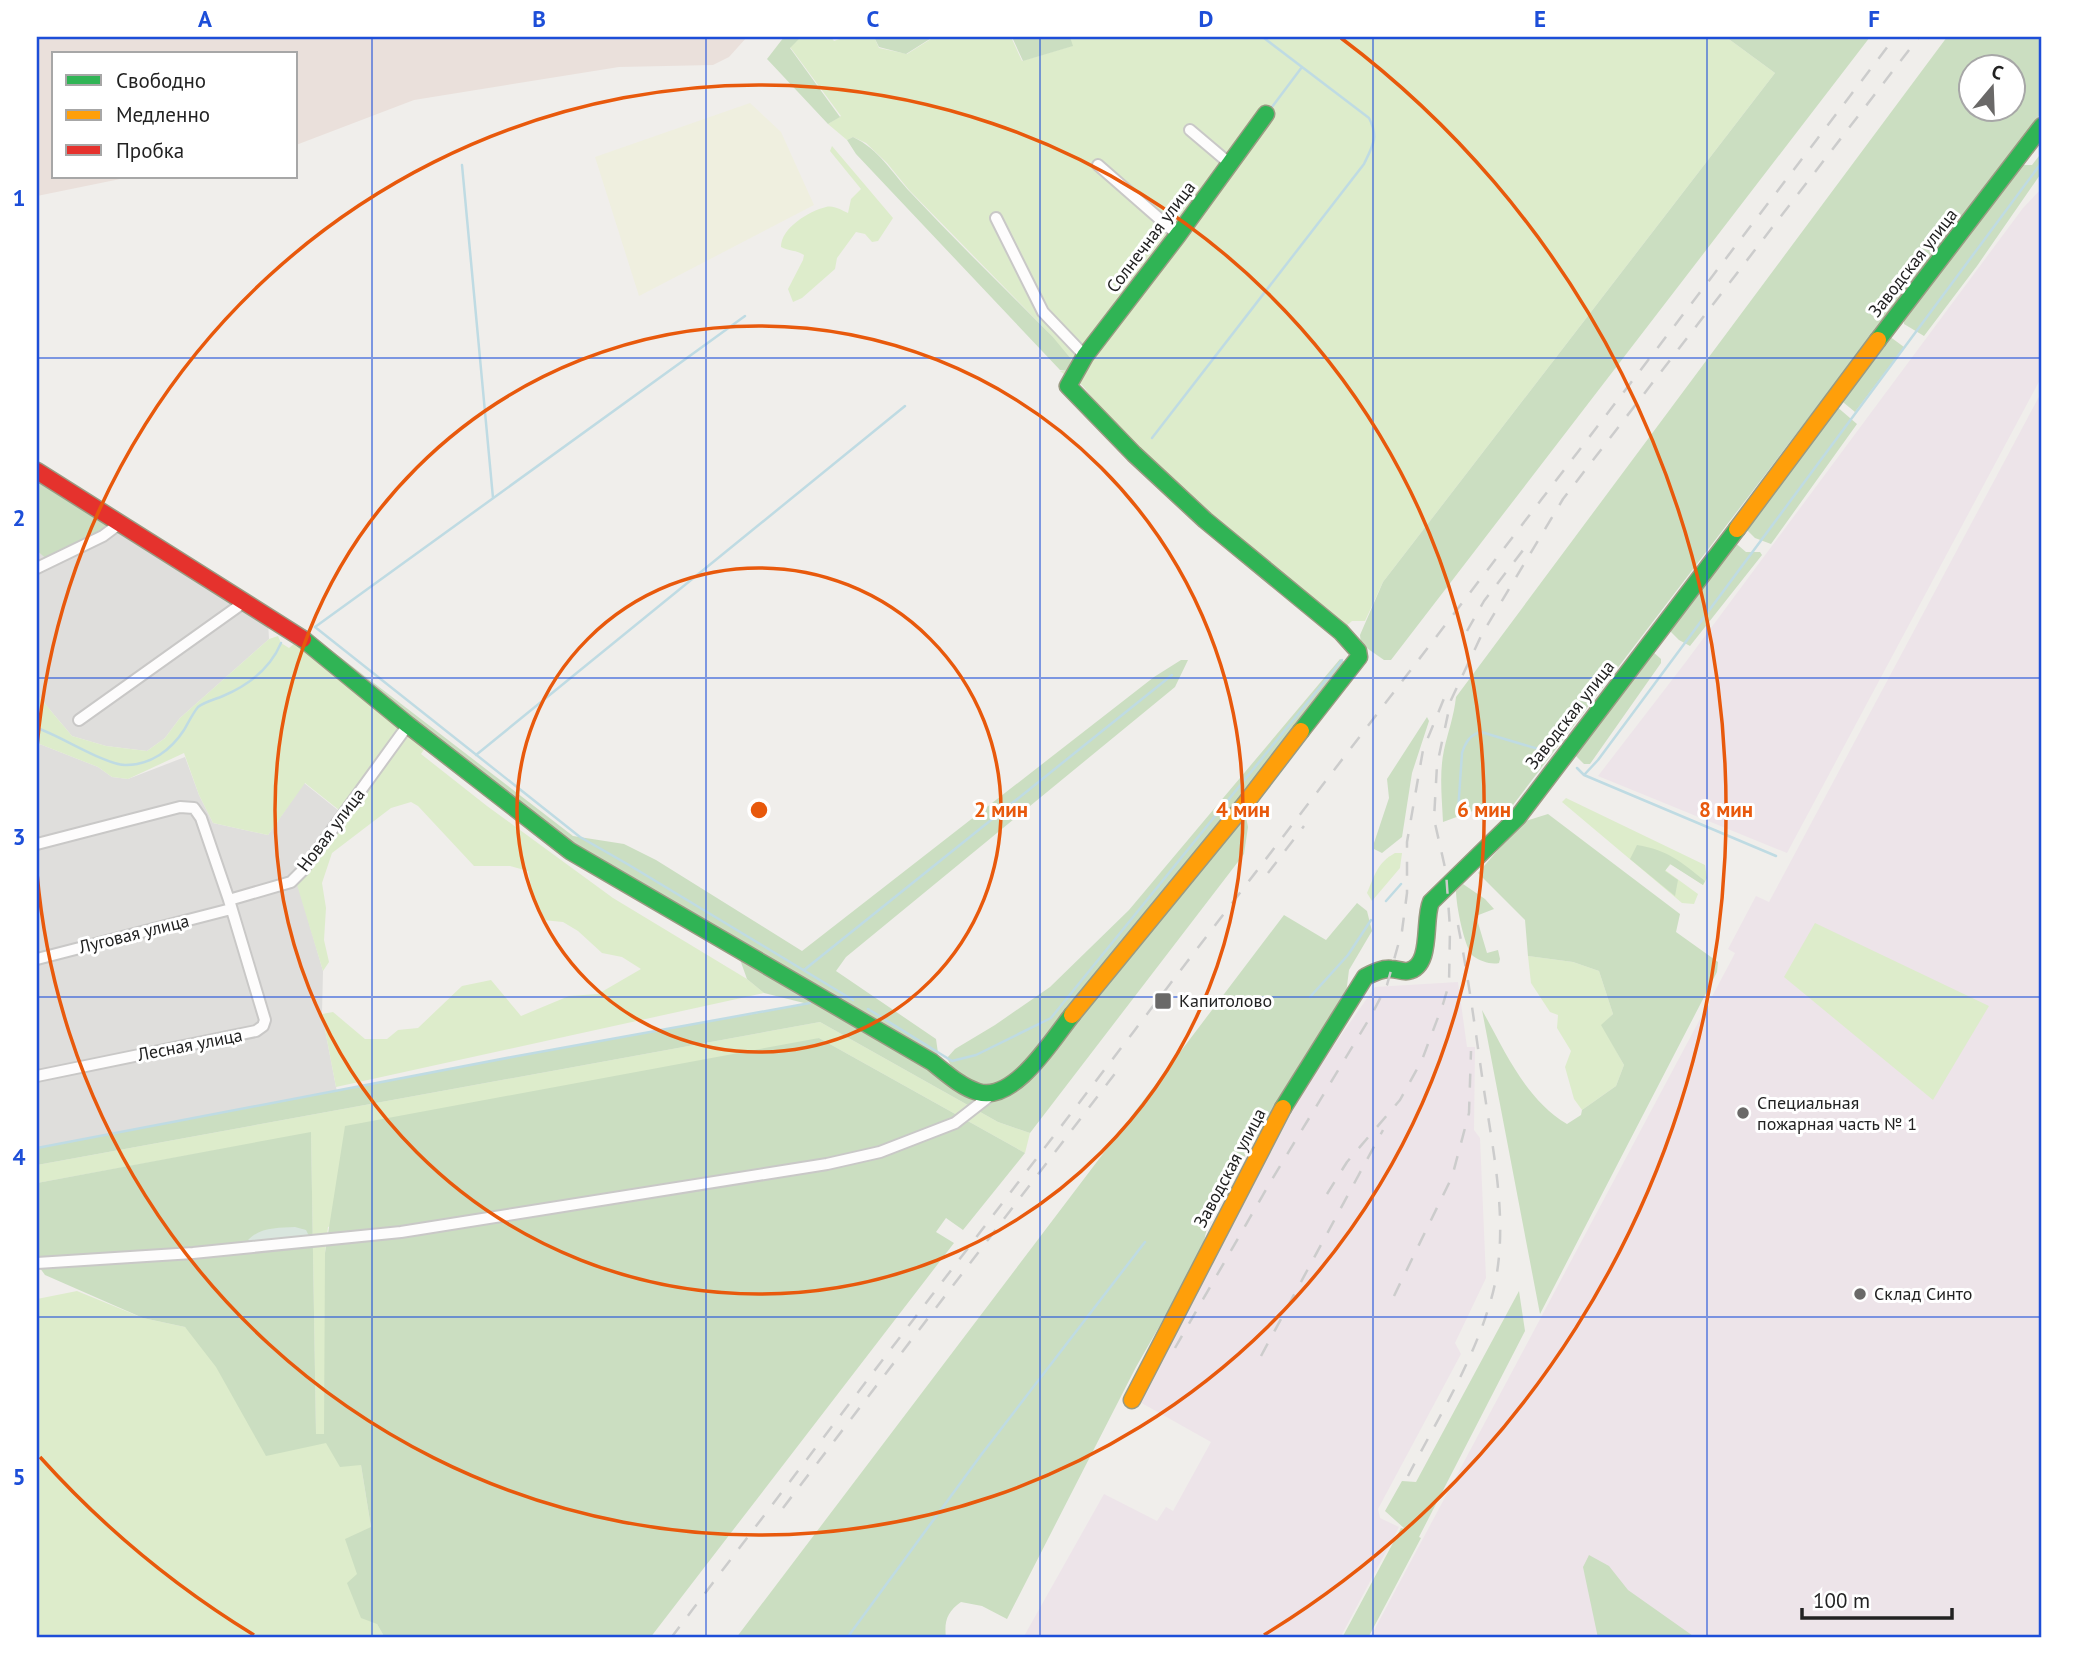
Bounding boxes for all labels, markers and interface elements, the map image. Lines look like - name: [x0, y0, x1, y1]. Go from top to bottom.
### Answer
- text: A: [198, 4, 212, 33]
- text: B: [532, 4, 546, 33]
- text: C: [867, 4, 880, 33]
- text: D: [1199, 4, 1213, 33]
- text: E: [1534, 4, 1546, 33]
- text: F: [1868, 4, 1880, 33]
- legend: [52, 52, 298, 178]
- north arrow: [1956, 52, 2026, 122]
- text: С: [1989, 59, 2007, 85]
- text: Свободно: [116, 67, 206, 94]
- text: Медленно: [116, 101, 210, 128]
- text: Пробка: [116, 137, 184, 164]
- street label: Солнечная улица: [1101, 176, 1200, 297]
- text: 1: [12, 183, 26, 212]
- street label: Заводская улица: [1863, 204, 1962, 322]
- text: 2: [12, 503, 26, 532]
- street label: Заводская улица: [1520, 656, 1619, 774]
- street label: Новая улица: [292, 783, 370, 876]
- text: 2 мин: [974, 796, 1028, 823]
- text: 4 мин: [1216, 796, 1270, 823]
- text: 6 мин: [1457, 796, 1511, 823]
- text: 8 мин: [1699, 796, 1753, 823]
- centre of rings: [747, 798, 771, 822]
- text: 3: [12, 822, 26, 851]
- street label: Луговая улица: [75, 909, 191, 959]
- place label: Капитолово: [1179, 989, 1272, 1012]
- marker: Капитолово: [1153, 991, 1173, 1011]
- street label: Лесная улица: [135, 1023, 244, 1066]
- place label: Специальная пожарная часть № 1: [1757, 1091, 1917, 1135]
- street label: Заводская улица: [1188, 1104, 1271, 1231]
- marker: Специальная пожарная часть № 1: [1735, 1105, 1751, 1121]
- text: 4: [12, 1142, 26, 1171]
- place label: Склад Синто: [1874, 1282, 1972, 1305]
- marker: Склад Синто: [1852, 1286, 1868, 1302]
- text: 5: [12, 1462, 26, 1491]
- scale bar: [1802, 1577, 1953, 1621]
- text: 100 m: [1813, 1587, 1870, 1614]

